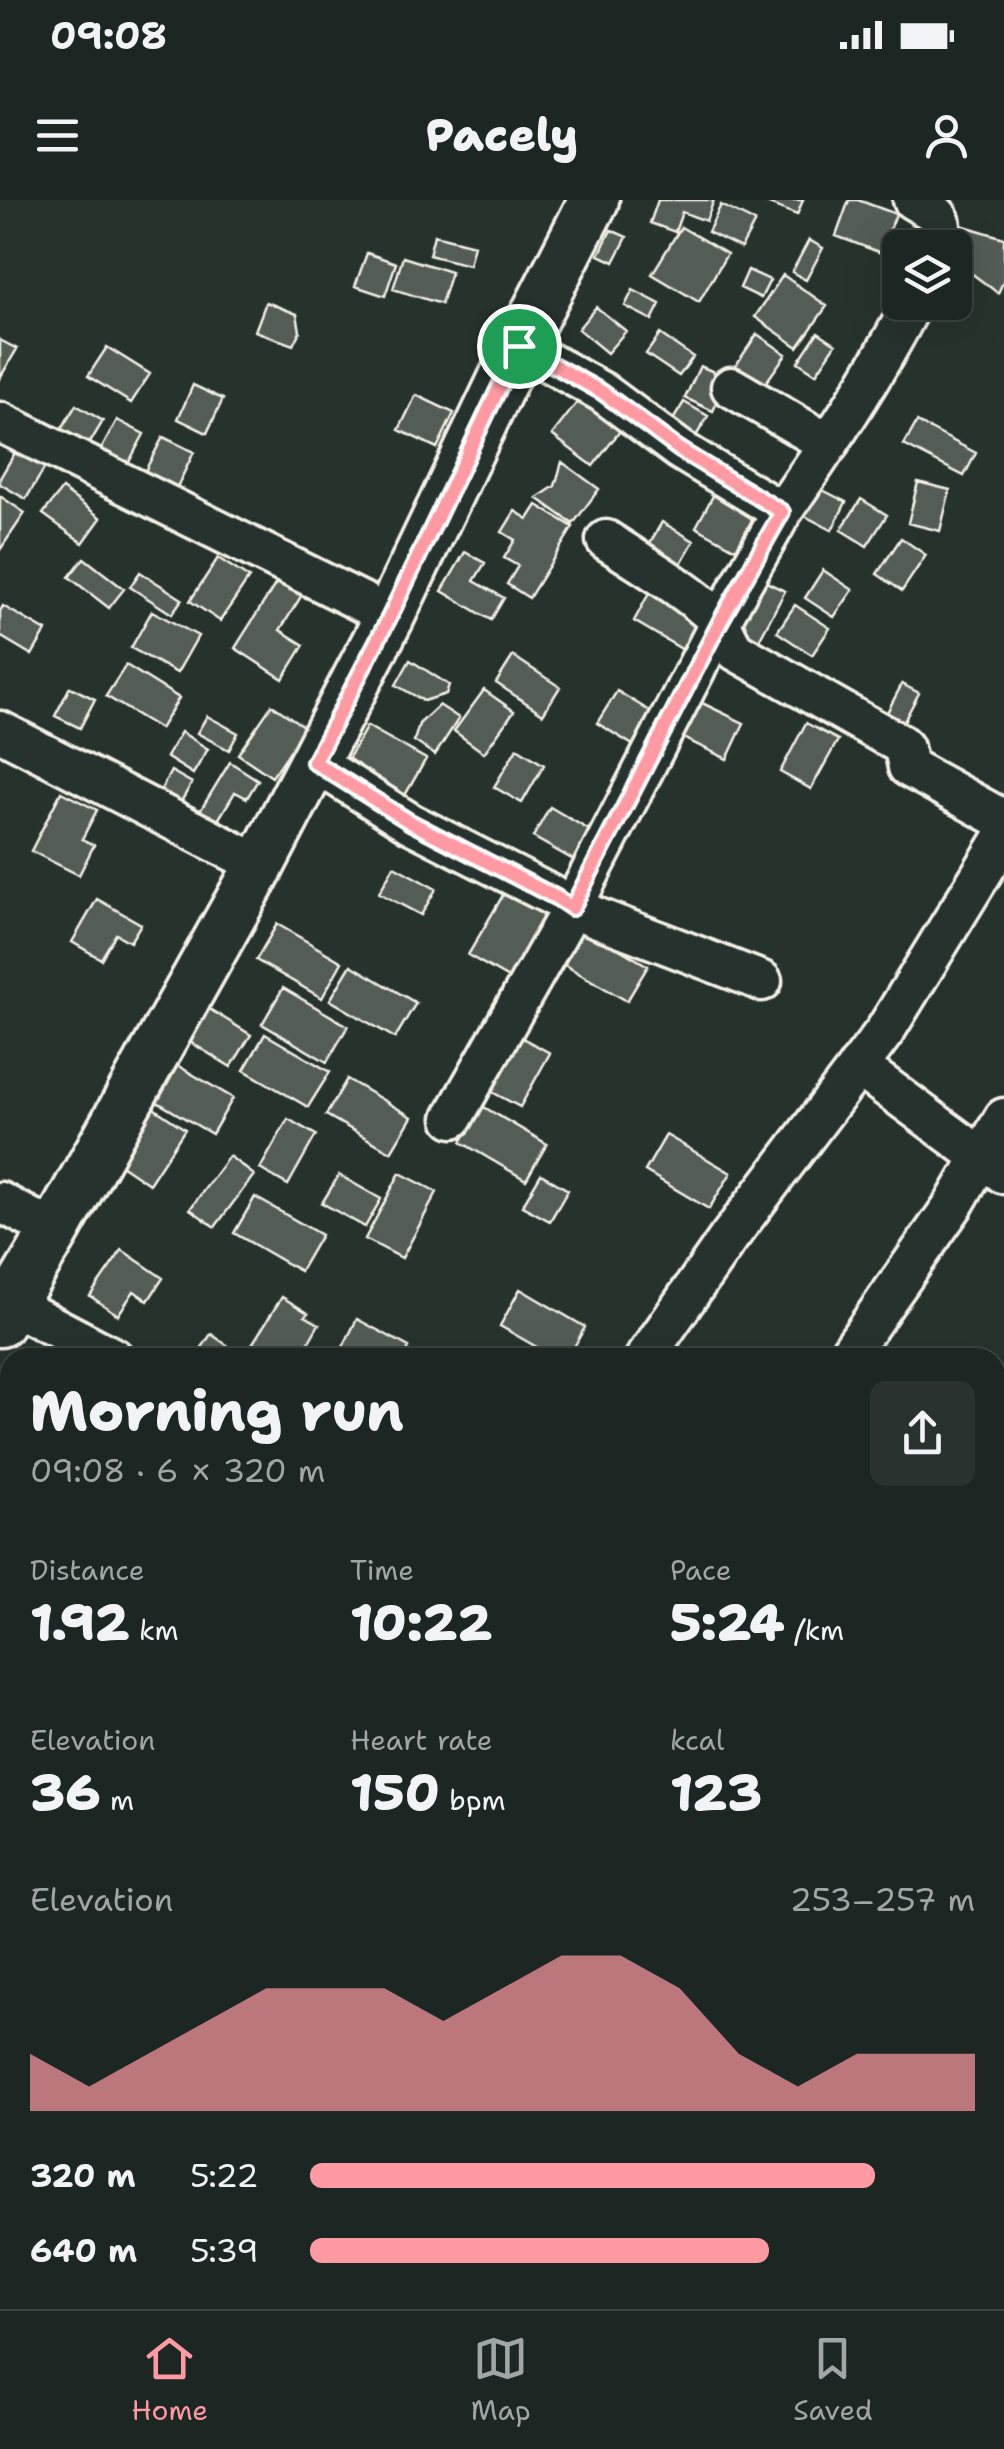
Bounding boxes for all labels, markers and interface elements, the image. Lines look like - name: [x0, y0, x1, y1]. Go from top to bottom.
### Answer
- text: 09:08: [50, 10, 167, 61]
- text: Pacely: [426, 105, 578, 165]
- icon: menu: [30, 108, 85, 163]
- icon: person: [919, 108, 974, 163]
- map controls: [882, 230, 972, 320]
- button: layers: [882, 230, 972, 320]
- pin: [477, 304, 562, 389]
- icon: arrive: [492, 319, 547, 374]
- text: Morning run: [30, 1374, 404, 1448]
- button: share: [870, 1381, 975, 1486]
- text: 09:08 · 6 × 320 m: [30, 1449, 325, 1492]
- text: Distance: [30, 1551, 145, 1589]
- text: Time: [350, 1551, 414, 1589]
- text: Pace: [670, 1551, 732, 1589]
- text: 1.92: [30, 1589, 130, 1656]
- text: 10:22: [350, 1589, 492, 1656]
- text: 5:24: [670, 1589, 785, 1656]
- text: km: [130, 1611, 179, 1649]
- text: /km: [785, 1611, 844, 1649]
- text: Elevation: [30, 1721, 155, 1759]
- text: Heart rate: [350, 1721, 493, 1759]
- text: kcal: [670, 1721, 724, 1759]
- text: 36: [30, 1759, 101, 1826]
- text: 150: [350, 1759, 440, 1826]
- text: 123: [670, 1759, 762, 1826]
- text: m: [101, 1781, 134, 1819]
- text: bpm: [440, 1781, 506, 1819]
- text: Elevation: [30, 1878, 173, 1921]
- text: 253–257 m: [790, 1878, 975, 1921]
- text: 320 m: [30, 2154, 136, 2197]
- text: 5:22: [190, 2154, 259, 2197]
- text: 640 m: [30, 2229, 137, 2272]
- text: 5:39: [190, 2229, 259, 2272]
- tab: Home: [131, 2331, 208, 2429]
- tab: Map: [471, 2331, 531, 2429]
- tab: Saved: [793, 2331, 873, 2429]

